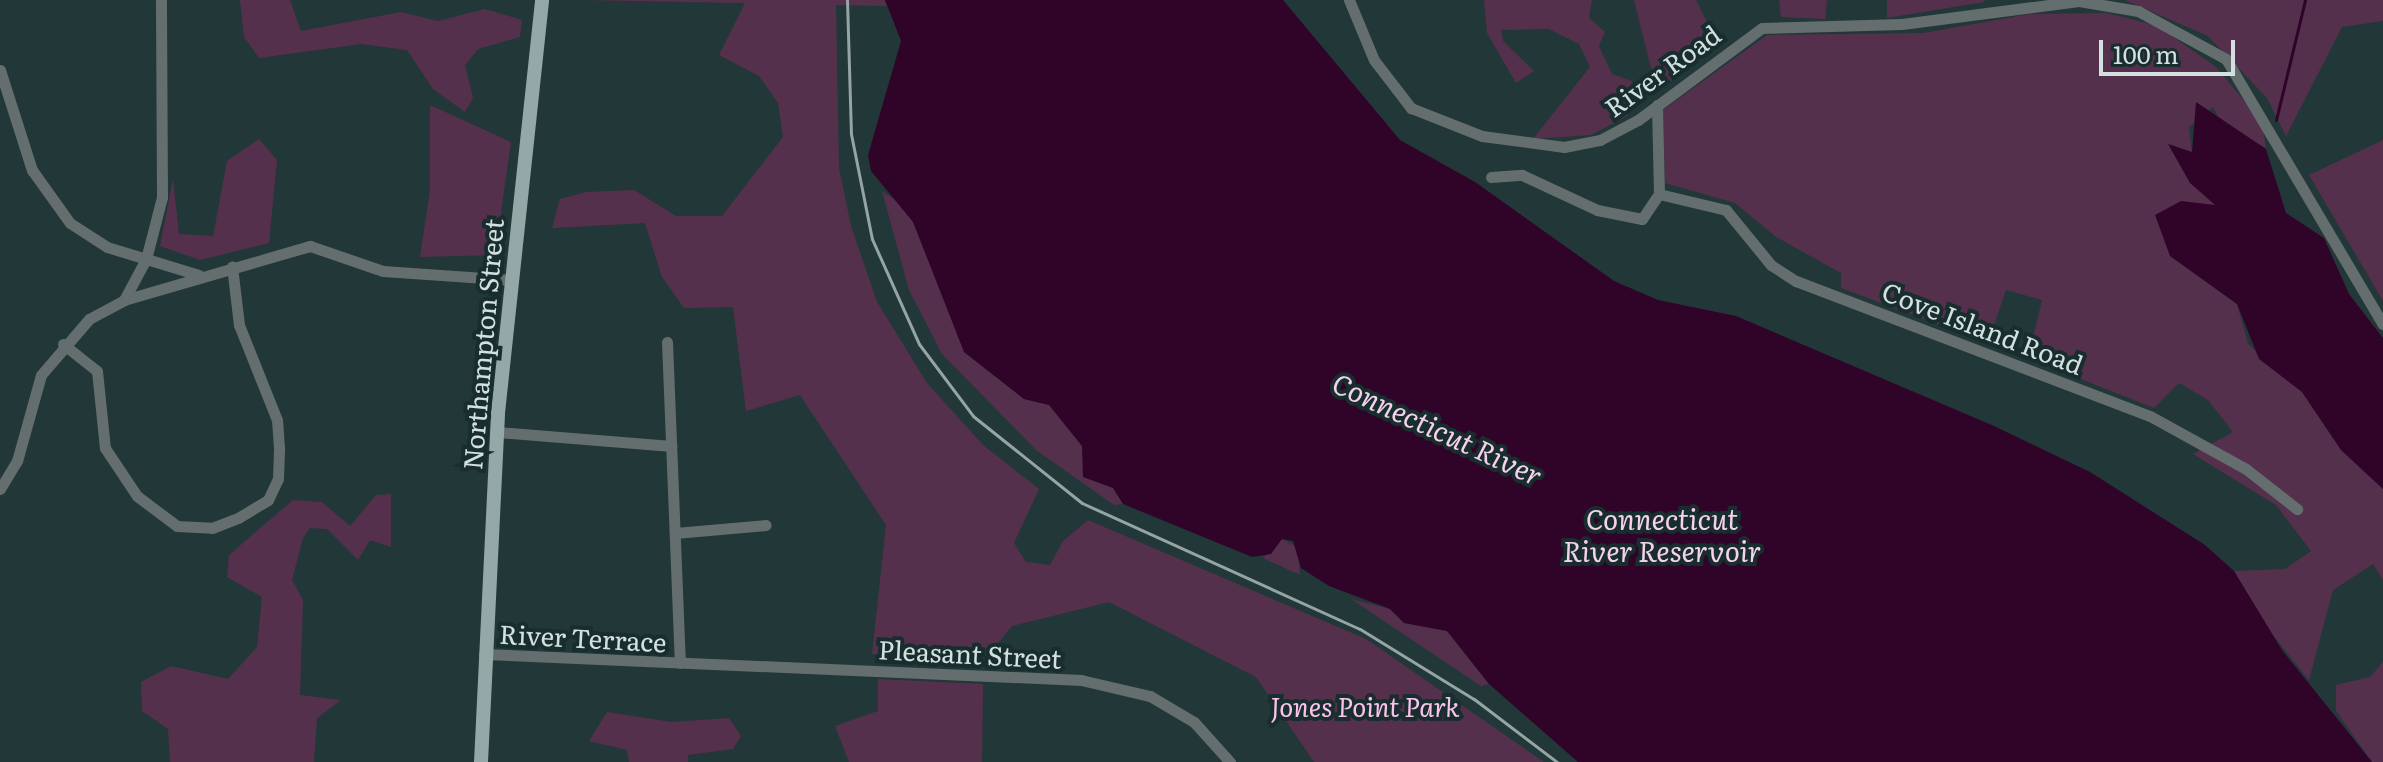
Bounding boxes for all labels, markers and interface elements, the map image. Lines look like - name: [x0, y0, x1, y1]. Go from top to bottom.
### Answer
- street label: River Road: [1598, 18, 1726, 122]
- scale bar: [2103, 24, 2239, 74]
- text: 100 m: [2113, 36, 2179, 71]
- street label: Northampton Street: [455, 217, 509, 471]
- street label: Cove Island Road: [1878, 274, 2088, 380]
- water label: Connecticut River: [1328, 365, 1548, 491]
- water label: Connecticut River Reservoir: [1563, 501, 1761, 567]
- street label: River Terrace: [499, 617, 667, 657]
- street label: Pleasant Street: [878, 633, 1062, 673]
- park label: Jones Point Park: [1271, 690, 1459, 722]

